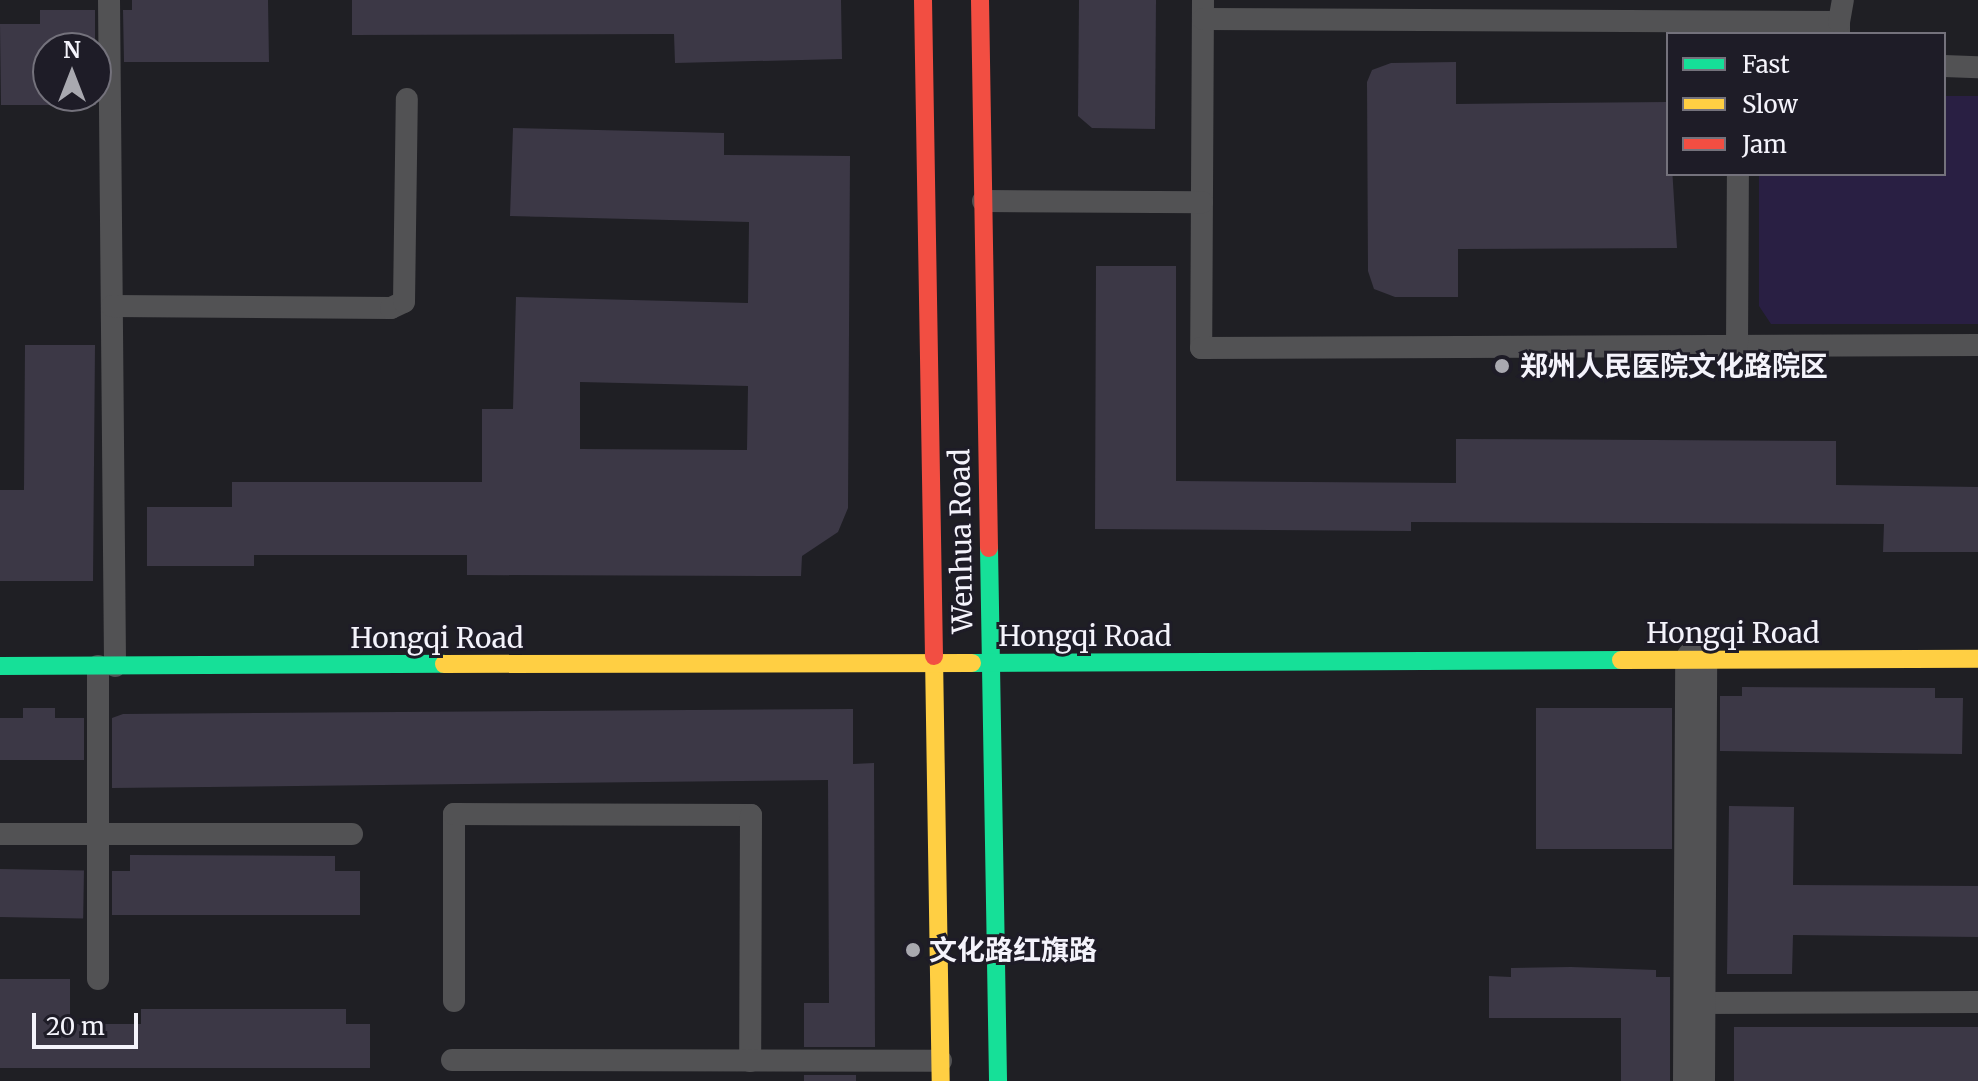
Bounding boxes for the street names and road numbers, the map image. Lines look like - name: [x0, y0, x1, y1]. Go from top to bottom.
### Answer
- street label: Wenhua Road: [943, 448, 979, 634]
- street label: Hongqi Road: [1646, 616, 1820, 650]
- street label: Hongqi Road: [998, 619, 1172, 653]
- street label: Hongqi Road: [350, 621, 524, 655]

